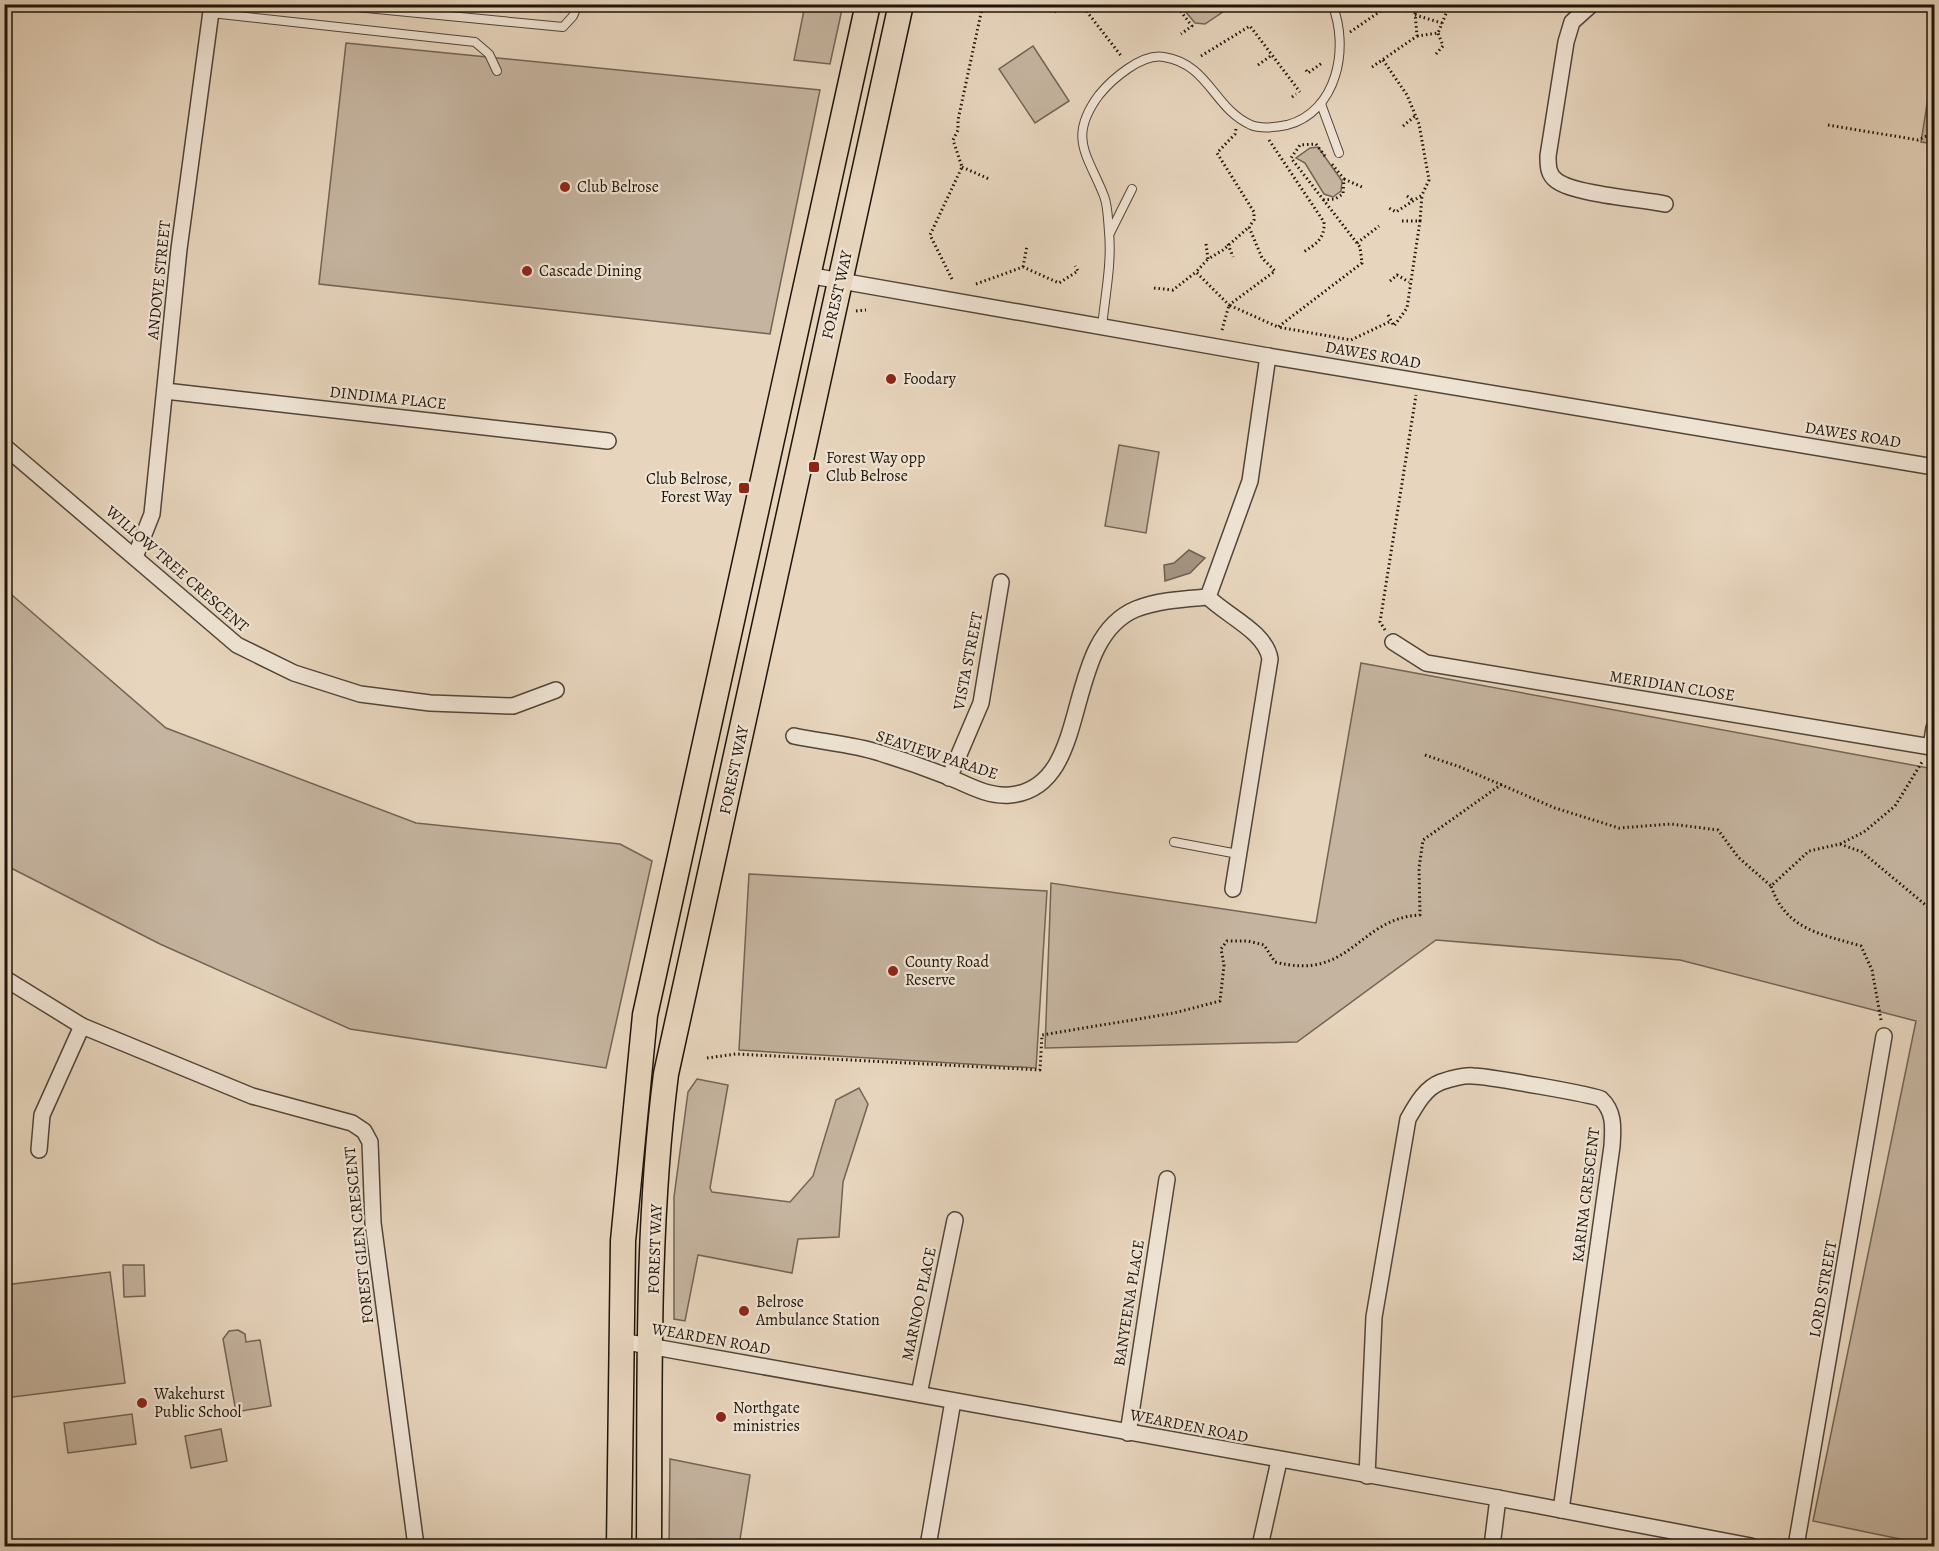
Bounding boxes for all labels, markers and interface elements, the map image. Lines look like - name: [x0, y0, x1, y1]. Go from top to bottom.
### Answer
- place label: Club Belrose: [577, 176, 659, 198]
- marker: Club Belrose: [558, 180, 572, 194]
- street label: ANDOVE STREET: [142, 219, 176, 342]
- street label: FOREST WAY: [816, 248, 858, 341]
- place label: Cascade Dining: [539, 260, 642, 282]
- marker: Cascade Dining: [520, 264, 534, 278]
- street label: DAWES ROAD: [1323, 336, 1423, 374]
- place label: Foodary: [903, 368, 957, 390]
- marker: Foodary: [884, 372, 898, 386]
- street label: DINDIMA PLACE: [328, 381, 448, 415]
- street label: DAWES ROAD: [1803, 417, 1903, 453]
- place label: Forest Way opp Club Belrose: [826, 447, 925, 487]
- marker: Forest Way opp Club Belrose: [807, 460, 821, 474]
- place label: Club Belrose, Forest Way: [646, 468, 733, 508]
- marker: Club Belrose, Forest Way: [737, 481, 751, 495]
- street label: WILLOW TREE CRESCENT: [100, 500, 253, 637]
- street label: VISTA STREET: [948, 610, 988, 713]
- street label: MERIDIAN CLOSE: [1608, 665, 1736, 707]
- street label: FOREST WAY: [714, 723, 754, 816]
- street label: SEAVIEW PARADE: [873, 725, 1001, 785]
- place label: County Road Reserve: [905, 951, 989, 991]
- marker: County Road Reserve: [886, 964, 900, 978]
- street label: KARINA CRESCENT: [1567, 1126, 1605, 1264]
- street label: FOREST GLEN CRESCENT: [339, 1145, 379, 1325]
- street label: FOREST WAY: [642, 1203, 668, 1294]
- street label: BANYEENA PLACE: [1108, 1238, 1150, 1368]
- street label: LORD STREET: [1804, 1239, 1842, 1339]
- street label: MARNOO PLACE: [896, 1245, 942, 1363]
- place label: Belrose Ambulance Station: [755, 1291, 880, 1331]
- marker: Belrose Ambulance Station: [737, 1304, 751, 1318]
- street label: WEARDEN ROAD: [649, 1318, 772, 1360]
- place label: Wakehurst Public School: [153, 1383, 241, 1423]
- marker: Wakehurst Public School: [135, 1396, 149, 1410]
- place label: Northgate ministries: [733, 1397, 800, 1437]
- street label: WEARDEN ROAD: [1127, 1404, 1250, 1448]
- marker: Northgate ministries: [714, 1410, 728, 1424]

